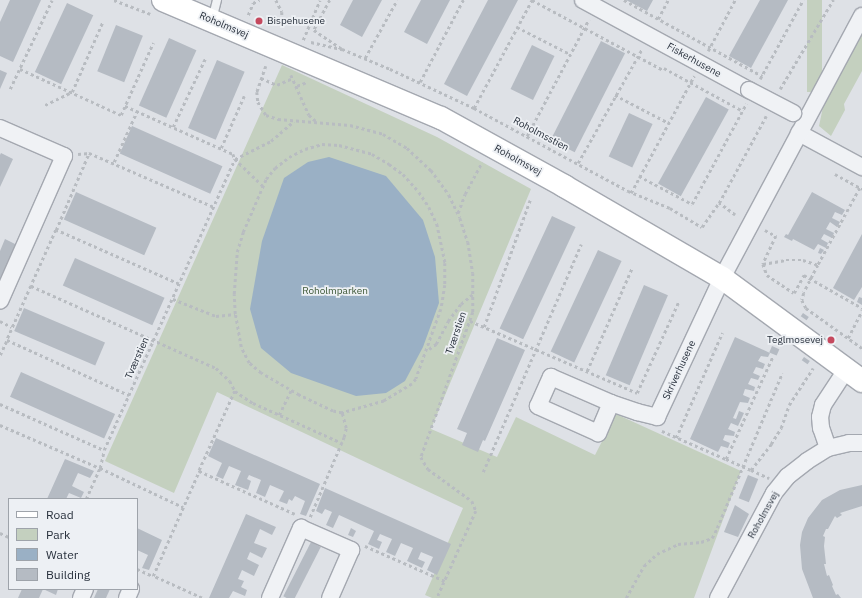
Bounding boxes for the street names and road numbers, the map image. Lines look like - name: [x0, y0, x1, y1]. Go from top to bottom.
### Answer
- street label: Roholmsvej: [198, 9, 250, 41]
- street label: Fiskerhusene: [665, 40, 723, 80]
- street label: Roholmsstien: [511, 114, 571, 154]
- street label: Roholmsvej: [492, 142, 544, 178]
- street label: Tværstien: [443, 310, 469, 356]
- street label: Tværstien: [122, 335, 152, 381]
- street label: Skriverhusene: [660, 338, 698, 402]
- street label: Roholmsvej: [745, 489, 781, 541]

